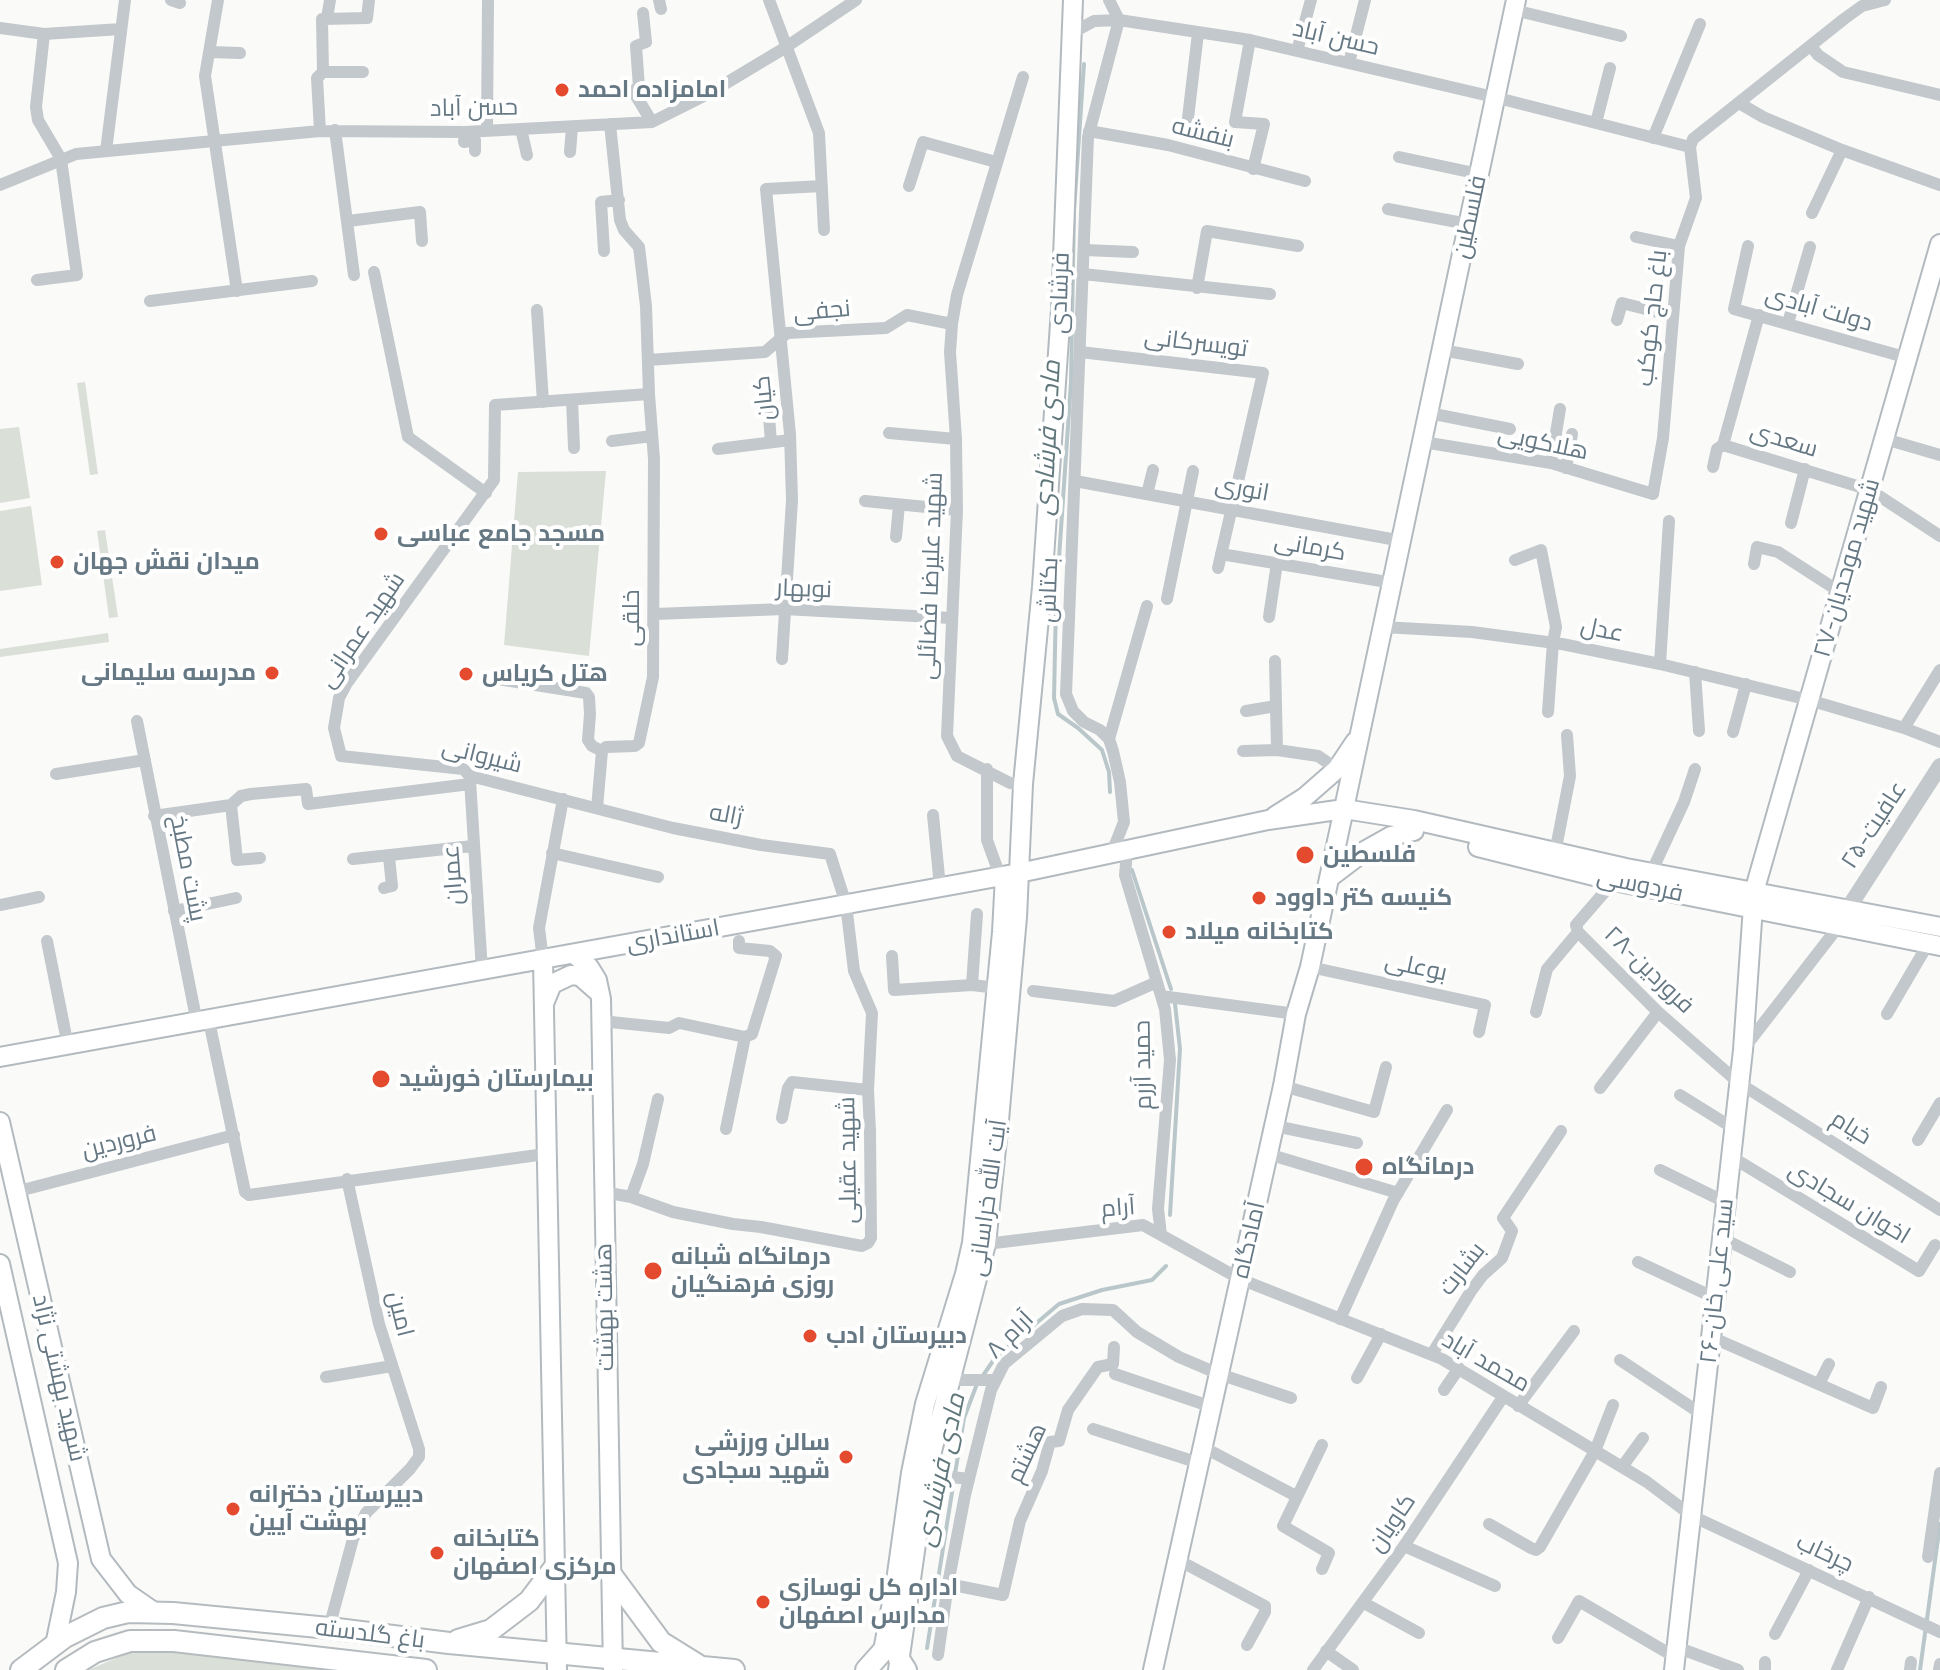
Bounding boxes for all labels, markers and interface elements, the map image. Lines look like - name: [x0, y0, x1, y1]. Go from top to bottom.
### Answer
- street label: حسن آباد: [1290, 14, 1382, 62]
- place label: امامزاده احمد: [578, 76, 726, 104]
- marker: امامزاده احمد: [553, 81, 571, 99]
- street label: حسن آباد: [430, 93, 518, 123]
- street label: بنفشه: [1169, 111, 1237, 155]
- street label: فلسطین: [1447, 173, 1493, 261]
- street label: باغ حاج کوکب: [1631, 248, 1673, 388]
- street label: فرشادی: [1044, 252, 1076, 334]
- street label: دولت آبادی: [1762, 280, 1876, 338]
- street label: نجفی: [792, 294, 852, 328]
- street label: تویسرکانی: [1143, 322, 1249, 364]
- water label: مادی فرشادی: [1028, 359, 1068, 517]
- street label: کیان: [747, 374, 781, 422]
- street label: سعدی: [1747, 416, 1821, 464]
- street label: هلاکویی: [1495, 419, 1591, 467]
- street label: انوری: [1213, 470, 1271, 508]
- street label: شهید علیرضا فضائلی: [913, 472, 949, 680]
- street label: ۲۷-شهید موحدیان: [1808, 475, 1886, 661]
- place label: مسجد جامع عباسی: [397, 520, 605, 548]
- marker: مسجد جامع عباسی: [372, 525, 390, 543]
- street label: کرمانی: [1272, 527, 1348, 567]
- place label: میدان نقش جهان: [73, 548, 260, 576]
- marker: میدان نقش جهان: [48, 553, 66, 571]
- street label: بکتاش: [1033, 557, 1065, 623]
- street label: شهید عمرانی: [313, 567, 411, 693]
- street label: نوبهار: [776, 574, 832, 604]
- street label: خلقی: [618, 589, 646, 647]
- street label: عدل: [1578, 611, 1626, 649]
- place label: مدرسه سلیمانی: [81, 659, 256, 687]
- place label: هتل کریاس: [482, 660, 608, 688]
- marker: مدرسه سلیمانی: [263, 664, 281, 682]
- marker: هتل کریاس: [457, 665, 475, 683]
- street label: شیروانی: [439, 732, 525, 780]
- street label: ۲۵-عافیت: [1835, 776, 1913, 874]
- street label: ژاله: [707, 798, 745, 832]
- street label: پشت مطبخ: [164, 812, 212, 924]
- place label: فلسطین: [1323, 841, 1416, 869]
- street label: عمران: [437, 844, 469, 906]
- marker: فلسطین: [1294, 844, 1316, 866]
- street label: فردوسی: [1594, 862, 1686, 908]
- place label: کنیسه کتر داوود: [1275, 884, 1452, 912]
- marker: کنیسه کتر داوود: [1250, 889, 1268, 907]
- street label: استانداری: [624, 914, 722, 958]
- place label: کتابخانه میلاد: [1185, 918, 1334, 946]
- street label: ۲۸-فروردین: [1598, 920, 1700, 1020]
- marker: کتابخانه میلاد: [1160, 923, 1178, 941]
- street label: بوعلی: [1382, 946, 1450, 988]
- street label: حمید آزرم: [1128, 1020, 1158, 1110]
- place label: بیمارستان خورشید: [399, 1065, 594, 1093]
- marker: بیمارستان خورشید: [370, 1068, 392, 1090]
- street label: شهید عقیلی: [832, 1096, 864, 1224]
- street label: خیام: [1825, 1105, 1877, 1151]
- street label: آیت الله خراسانی: [963, 1118, 1013, 1278]
- street label: فروردین: [79, 1119, 159, 1165]
- place label: درمانگاه: [1382, 1153, 1475, 1181]
- street label: اخوان سجادی: [1783, 1155, 1915, 1251]
- marker: درمانگاه: [1353, 1156, 1375, 1178]
- street label: آرام: [1100, 1192, 1136, 1224]
- street label: ۲۶-سید علی خان: [1694, 1197, 1740, 1365]
- street label: آمادگاه: [1226, 1199, 1272, 1281]
- street label: بشارت: [1432, 1237, 1492, 1301]
- street label: هشت بهشت: [589, 1243, 621, 1371]
- place label: درمانگاه شبانه روزی فرهنگیان: [671, 1243, 834, 1299]
- marker: درمانگاه شبانه روزی فرهنگیان: [642, 1260, 664, 1282]
- street label: امین: [381, 1288, 419, 1340]
- street label: شهید بهشتی نژاد: [26, 1291, 92, 1465]
- street label: ۸ آرام: [980, 1305, 1040, 1365]
- place label: دبیرستان ادب: [826, 1322, 967, 1350]
- street label: محمد آباد: [1437, 1325, 1535, 1399]
- marker: دبیرستان ادب: [801, 1327, 819, 1345]
- water label: مادی فرشادی: [910, 1391, 972, 1549]
- street label: هشتم: [1001, 1419, 1053, 1487]
- place label: سالن ورزشی شهید سجادی: [682, 1429, 830, 1485]
- marker: سالن ورزشی شهید سجادی: [837, 1448, 855, 1466]
- place label: دبیرستان دخترانه بهشت آیین: [249, 1481, 423, 1537]
- street label: کاویان: [1362, 1488, 1422, 1558]
- marker: دبیرستان دخترانه بهشت آیین: [224, 1500, 242, 1518]
- place label: کتابخانه مرکزی اصفهان: [453, 1525, 617, 1581]
- street label: چرخاب: [1792, 1527, 1858, 1579]
- marker: کتابخانه مرکزی اصفهان: [428, 1544, 446, 1562]
- place label: اداره کل نوسازی مدارس اصفهان: [779, 1574, 958, 1630]
- marker: اداره کل نوسازی مدارس اصفهان: [754, 1593, 772, 1611]
- street label: باغ گلدسته: [314, 1613, 426, 1655]

